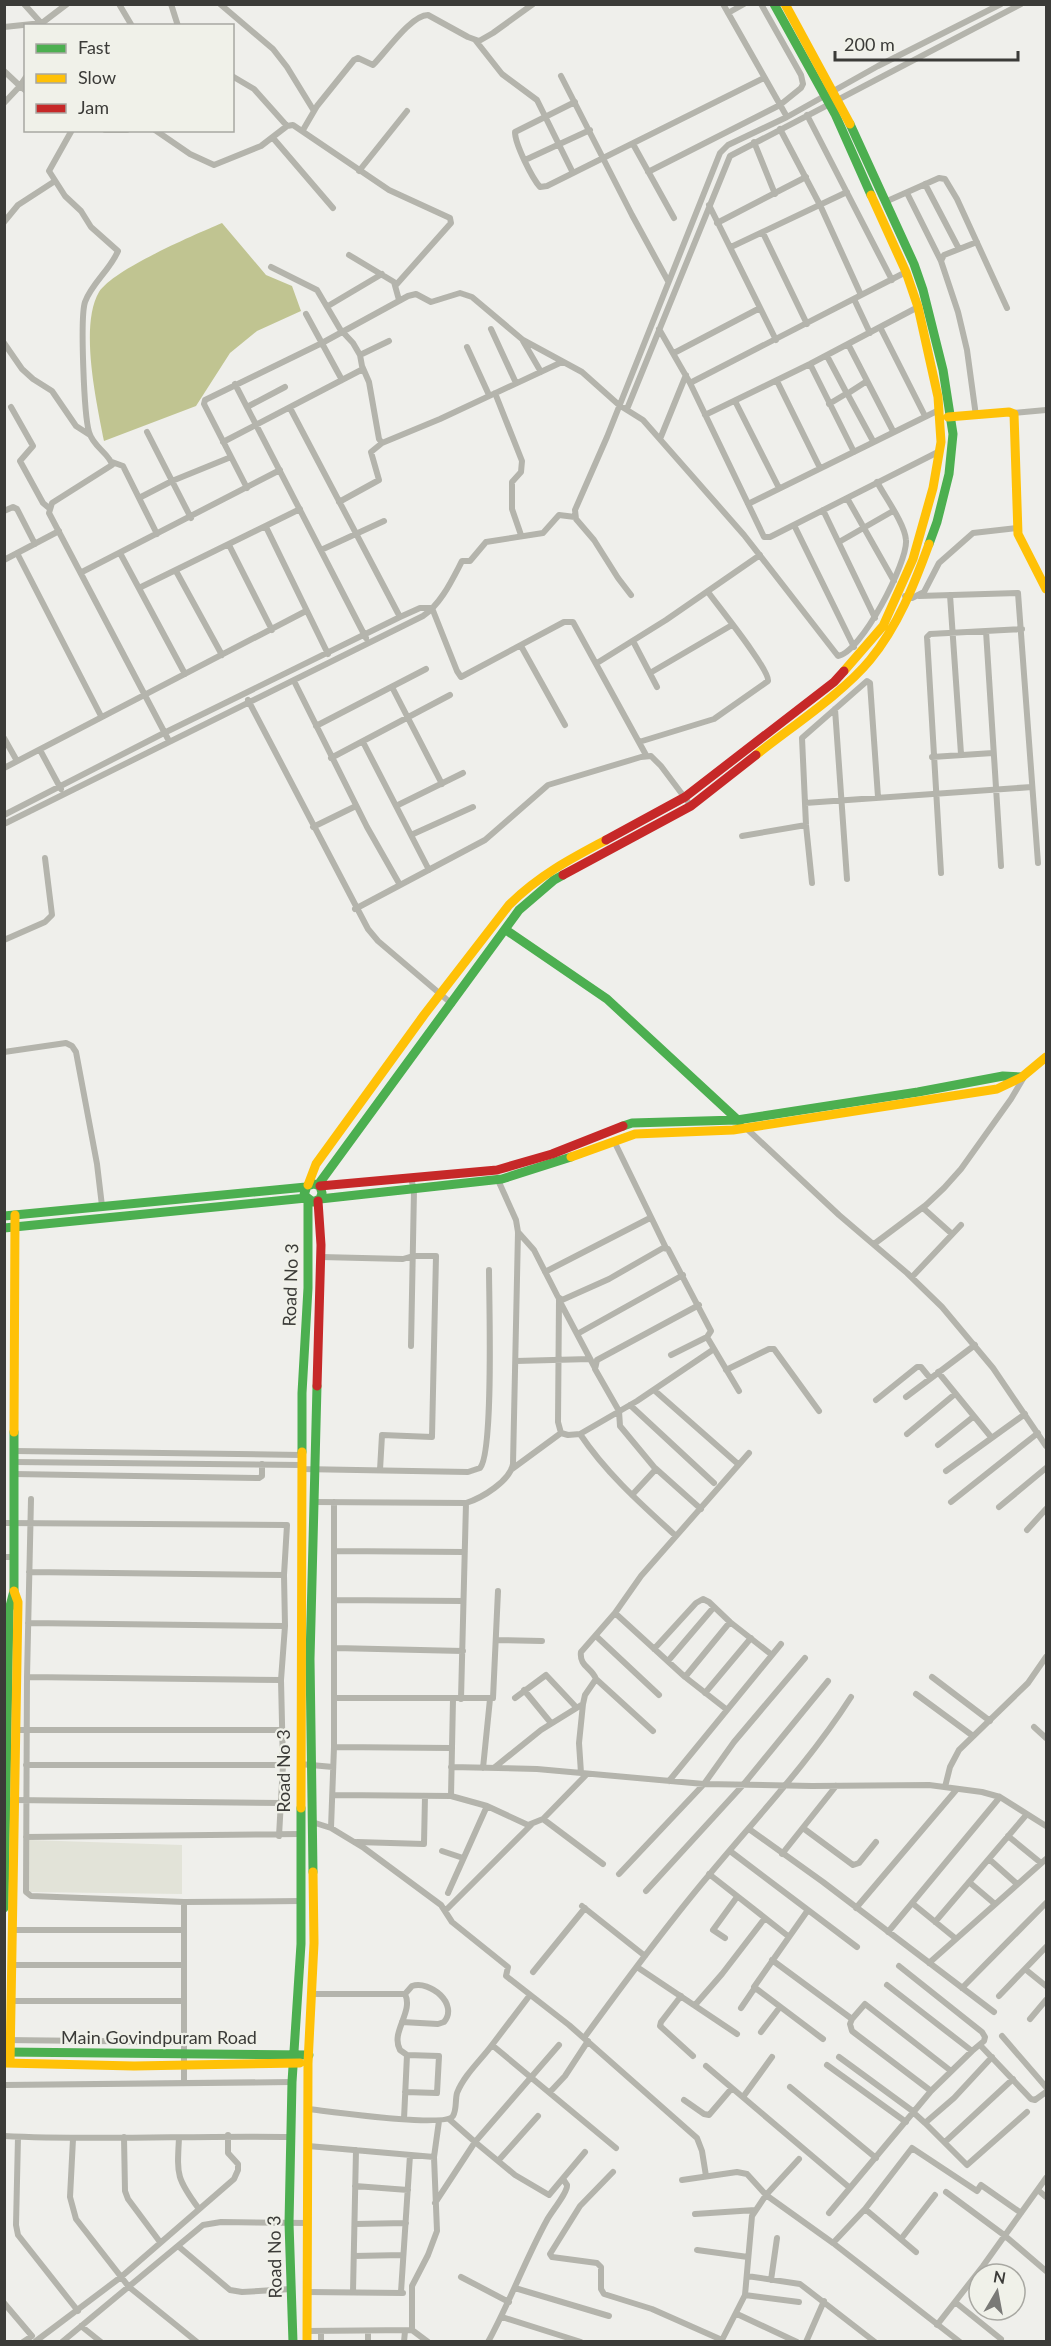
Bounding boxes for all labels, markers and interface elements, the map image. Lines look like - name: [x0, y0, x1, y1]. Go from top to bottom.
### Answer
- legend: [24, 24, 234, 132]
- scale bar: [835, 24, 1018, 62]
- text: 200 m: [844, 33, 895, 55]
- text: Fast: [78, 36, 111, 58]
- text: Slow: [78, 66, 116, 88]
- text: Jam: [78, 96, 109, 118]
- street label: Road No 3: [278, 1243, 302, 1327]
- street label: Road No 3: [272, 1729, 294, 1813]
- street label: Main Govindpuram Road: [61, 2026, 257, 2048]
- street label: Road No 3: [262, 2215, 286, 2299]
- north arrow: [967, 2262, 1027, 2322]
- text: N: [992, 2266, 1007, 2287]

